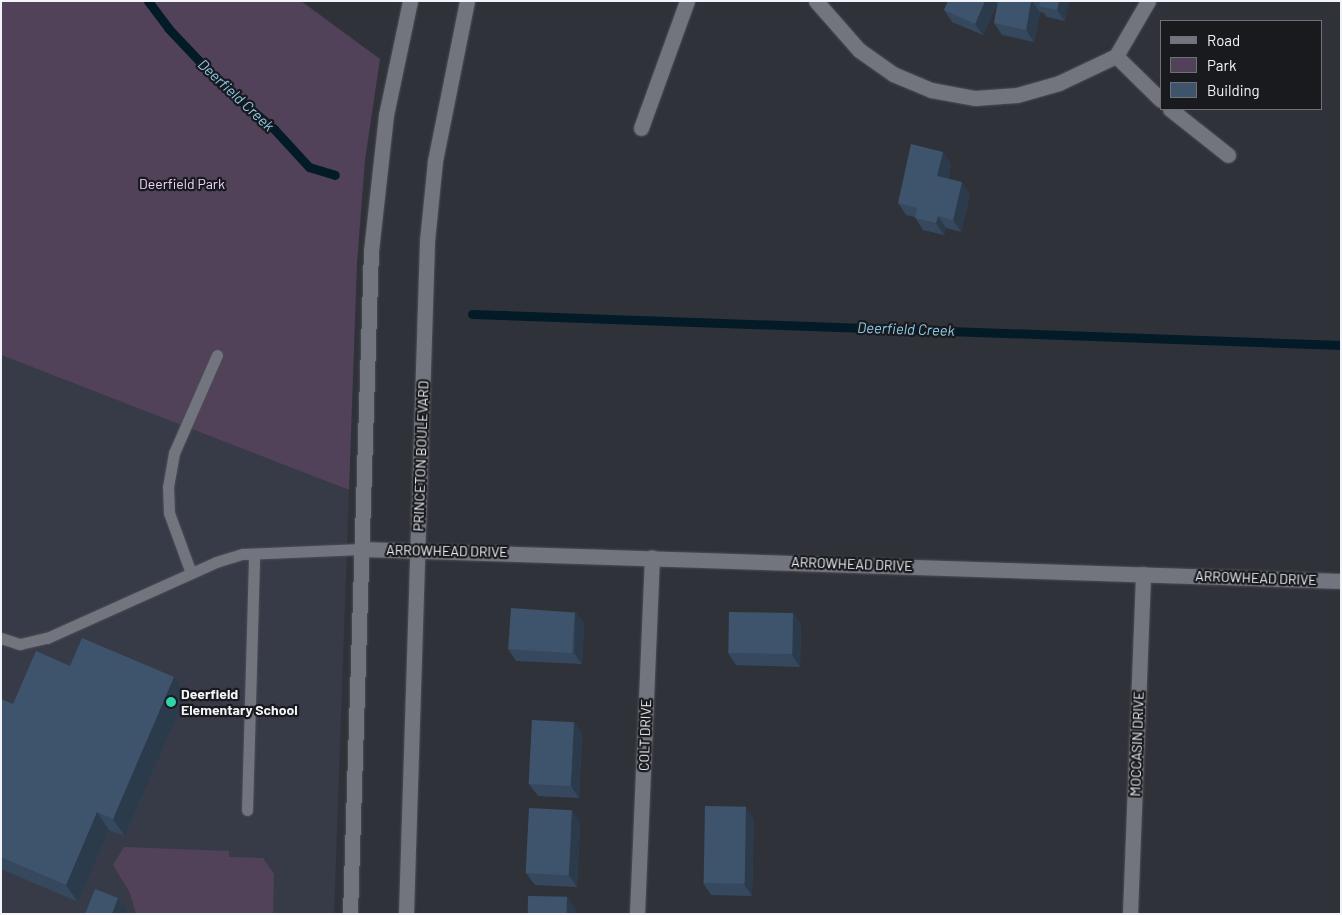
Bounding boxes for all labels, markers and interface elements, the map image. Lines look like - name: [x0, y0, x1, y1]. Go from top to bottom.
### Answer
- legend: [1160, 20, 1322, 110]
- text: Road: [1207, 31, 1240, 49]
- water label: Deerfield Creek: [194, 55, 278, 135]
- text: Park: [1207, 56, 1236, 74]
- text: Building: [1207, 81, 1260, 99]
- park label: Deerfield Park: [139, 176, 225, 192]
- water label: Deerfield Creek: [857, 318, 955, 340]
- street label: PRINCETON BOULEVARD: [410, 380, 432, 532]
- street label: ARROWHEAD DRIVE: [386, 542, 508, 560]
- street label: ARROWHEAD DRIVE: [791, 553, 913, 575]
- street label: ARROWHEAD DRIVE: [1195, 567, 1317, 589]
- place label: Deerfield Elementary School: [181, 686, 298, 719]
- street label: MOCCASIN DRIVE: [1127, 691, 1147, 797]
- marker: Deerfield Elementary School: [165, 696, 177, 708]
- street label: COLT DRIVE: [635, 699, 655, 771]

